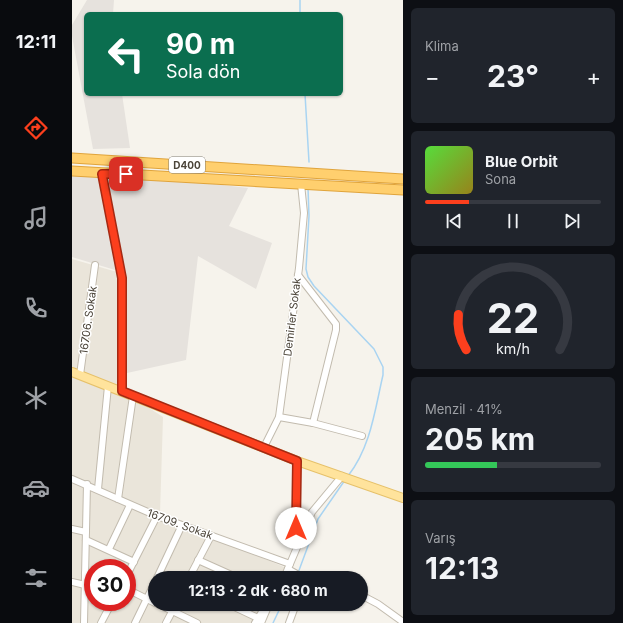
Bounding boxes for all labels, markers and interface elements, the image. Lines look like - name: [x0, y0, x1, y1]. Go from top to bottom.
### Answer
- text: 90 m: [166, 27, 235, 61]
- icon: left: [100, 28, 152, 80]
- text: 12:11: [16, 31, 56, 52]
- text: Klima: [425, 38, 459, 54]
- text: 23°: [487, 58, 539, 94]
- text: Sola dön: [166, 61, 240, 82]
- text: −: [425, 64, 440, 90]
- text: +: [586, 64, 601, 90]
- icon: directions: [22, 114, 50, 142]
- text: Blue Orbit: [485, 152, 558, 171]
- pin: [109, 157, 143, 191]
- road number: D400: [169, 157, 205, 173]
- icon: arrive: [115, 163, 137, 185]
- text: Sona: [485, 171, 516, 187]
- icon: music: [22, 204, 50, 232]
- icon: previous: [443, 210, 465, 232]
- icon: pause: [502, 210, 524, 232]
- icon: next: [561, 210, 583, 232]
- street label: Demirler Sokak: [280, 277, 304, 357]
- street label: 16706. Sokak: [76, 285, 100, 355]
- text: 22: [487, 292, 539, 342]
- icon: phone: [22, 294, 50, 322]
- text: km/h: [496, 339, 530, 356]
- icon: climate: [22, 384, 50, 412]
- text: Menzil · 41%: [425, 401, 503, 417]
- text: 205 km: [425, 421, 535, 457]
- icon: car: [22, 474, 50, 502]
- street label: 16709. Sokak: [145, 506, 215, 542]
- position arrow: [275, 507, 317, 549]
- text: Varış: [425, 530, 456, 546]
- text: 12:13: [425, 550, 499, 586]
- speed limit sign: 30: [84, 559, 136, 611]
- icon: filters: [22, 564, 50, 592]
- text: 12:13 · 2 dk · 680 m: [188, 581, 328, 600]

